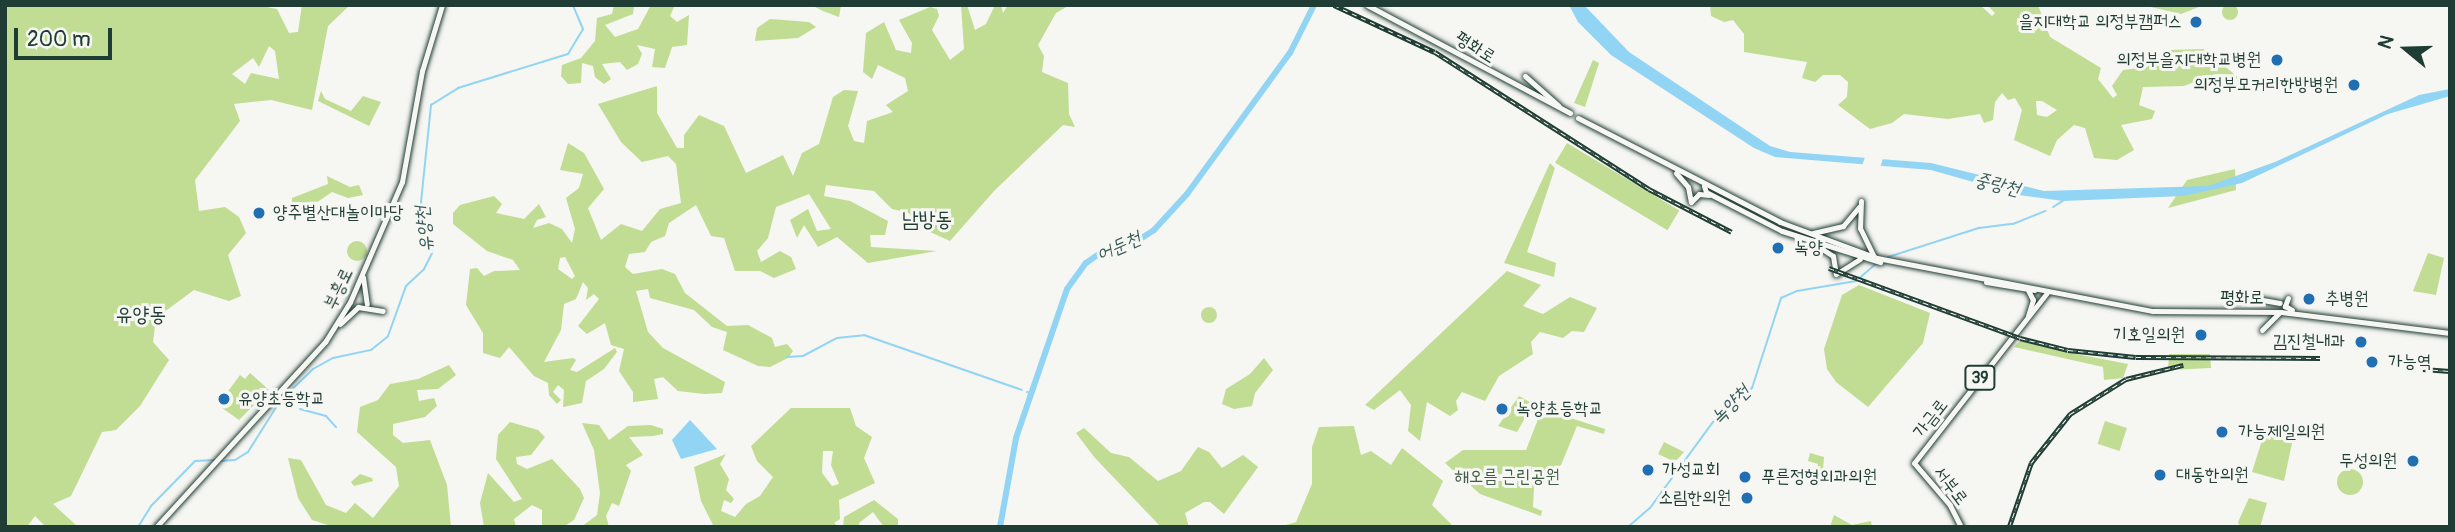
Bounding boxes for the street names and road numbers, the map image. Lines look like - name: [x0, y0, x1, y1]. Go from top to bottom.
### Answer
- street label: 평화로: [1451, 27, 1499, 69]
- street label: 부흥로: [320, 265, 358, 313]
- street label: 평화로: [2220, 287, 2264, 309]
- road number: 39: [1964, 366, 1996, 390]
- street label: 가금로: [1909, 395, 1953, 443]
- street label: 서부로: [1928, 462, 1972, 510]

